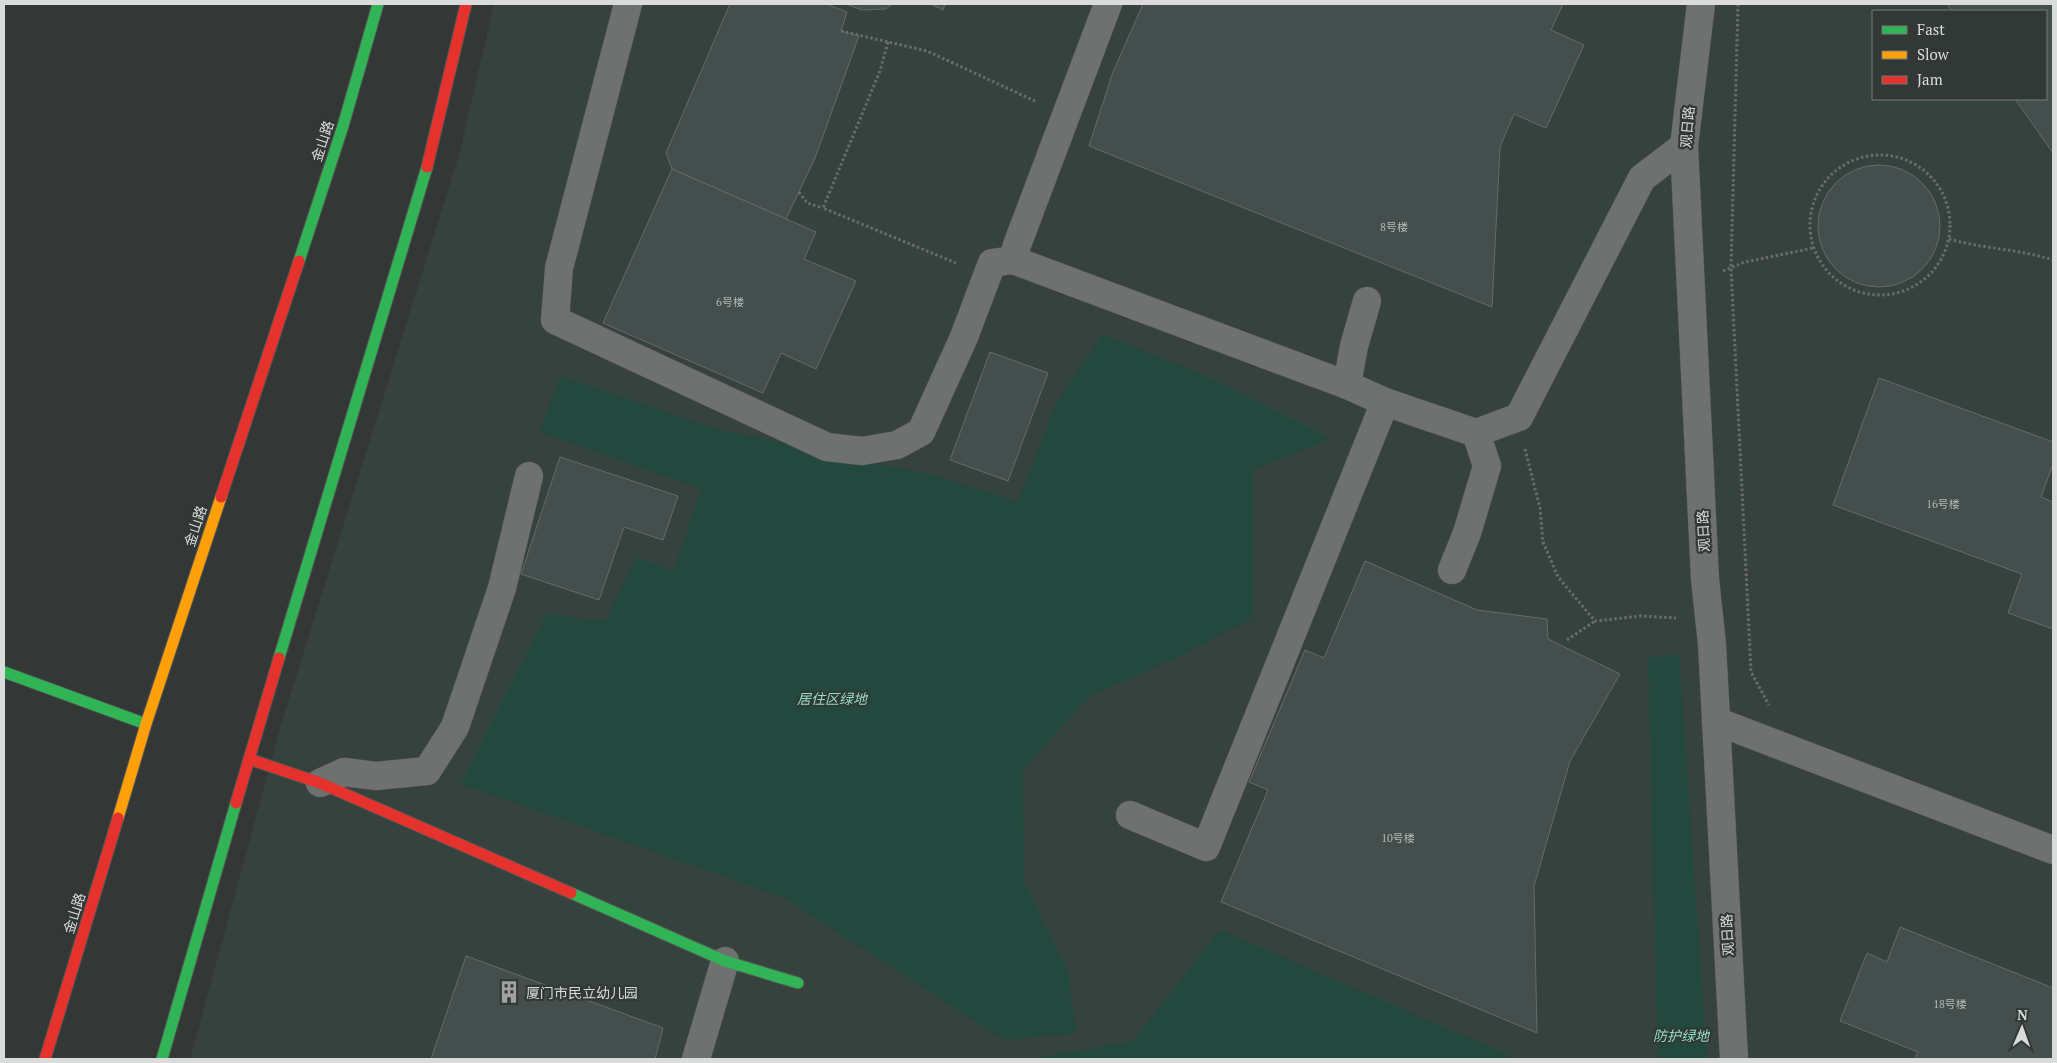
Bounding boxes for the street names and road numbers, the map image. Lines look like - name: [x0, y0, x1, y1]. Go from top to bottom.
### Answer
- street label: 观日路: [1676, 105, 1698, 149]
- street label: 金山路: [306, 118, 338, 164]
- street label: 金山路: [179, 503, 211, 549]
- street label: 观日路: [1692, 510, 1714, 552]
- street label: 金山路: [59, 890, 89, 936]
- street label: 观日路: [1716, 914, 1738, 956]

